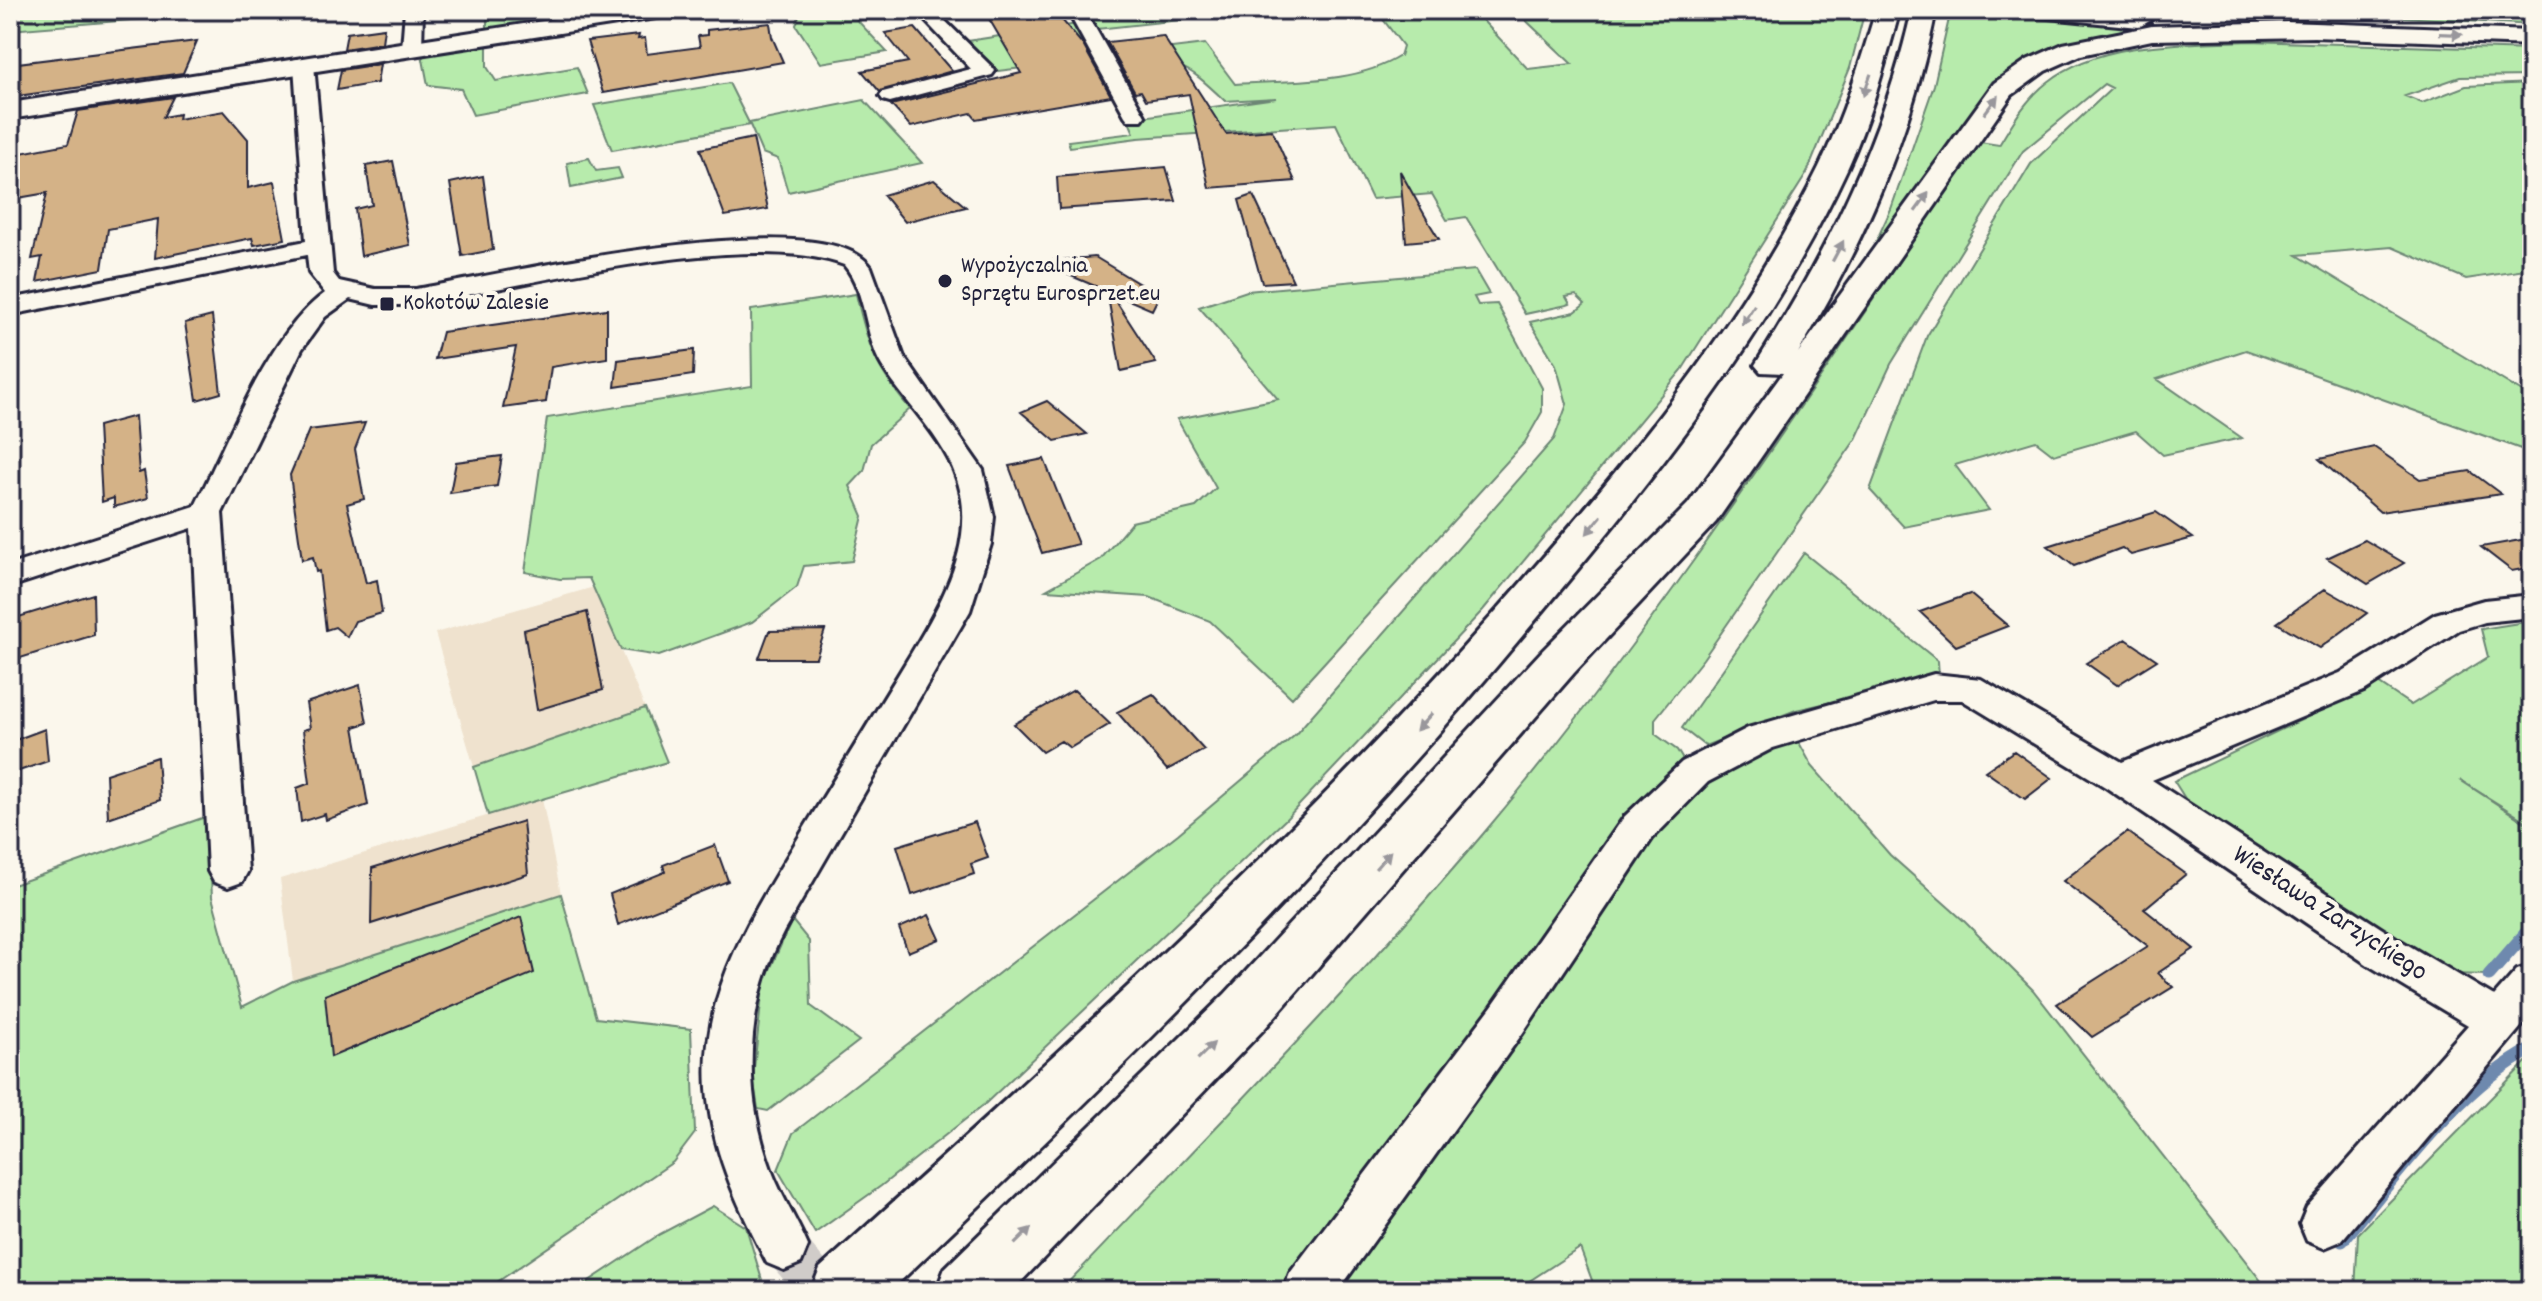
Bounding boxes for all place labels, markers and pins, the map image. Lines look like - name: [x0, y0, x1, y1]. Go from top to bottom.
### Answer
- place label: Wypożyczalnia Sprzętu Eurosprzet.eu: [961, 250, 1160, 312]
- marker: Wypożyczalnia Sprzętu Eurosprzet.eu: [936, 272, 954, 290]
- place label: Kokotów Zalesie: [403, 287, 549, 321]
- marker: Kokotów Zalesie: [378, 295, 396, 313]

